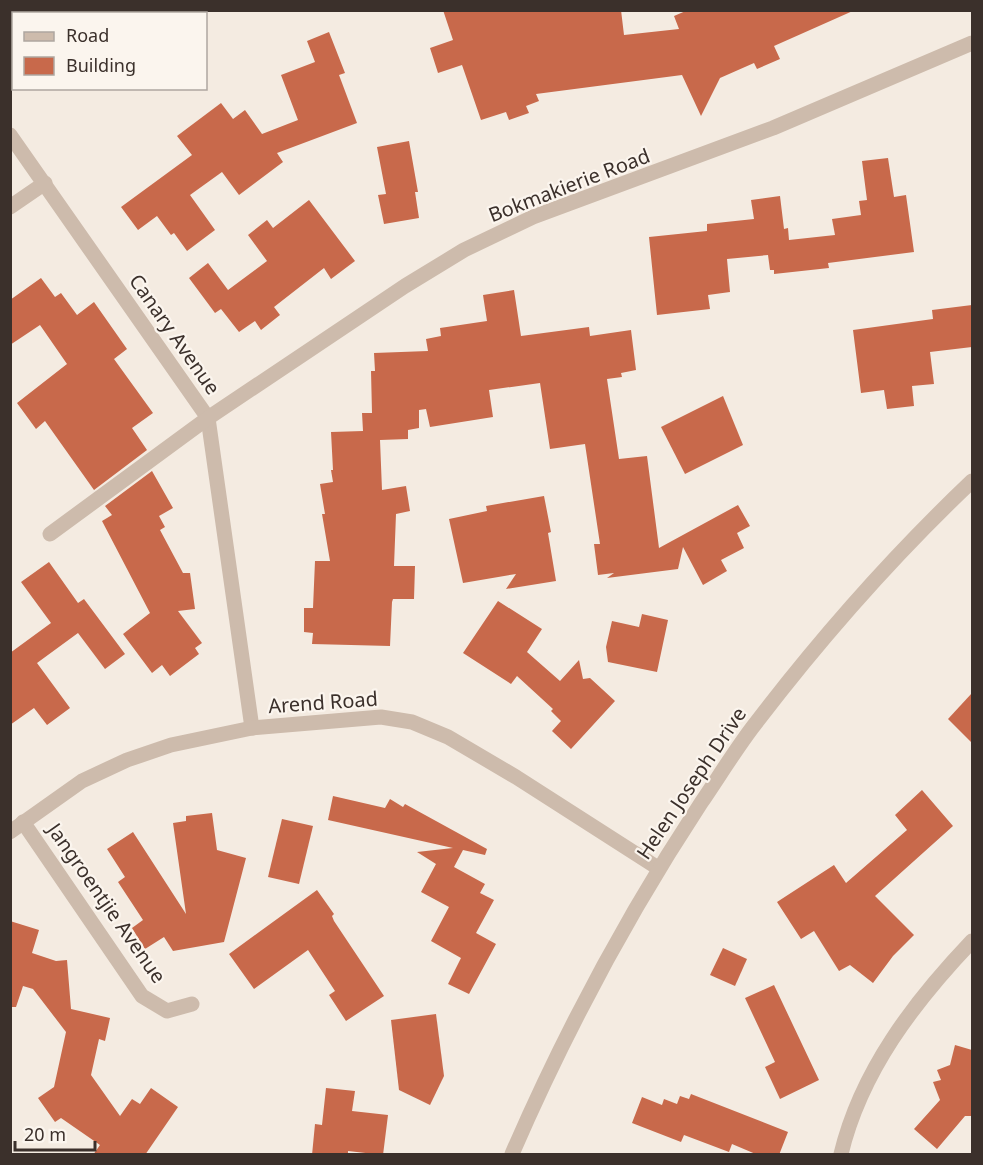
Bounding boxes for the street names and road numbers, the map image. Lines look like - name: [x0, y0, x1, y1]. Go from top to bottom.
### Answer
- street label: Bokmakierie Road: [484, 142, 654, 228]
- street label: Canary Avenue: [123, 268, 227, 400]
- street label: Arend Road: [267, 685, 379, 719]
- street label: Helen Joseph Drive: [630, 702, 752, 864]
- street label: Jangroentjie Avenue: [41, 816, 172, 988]

